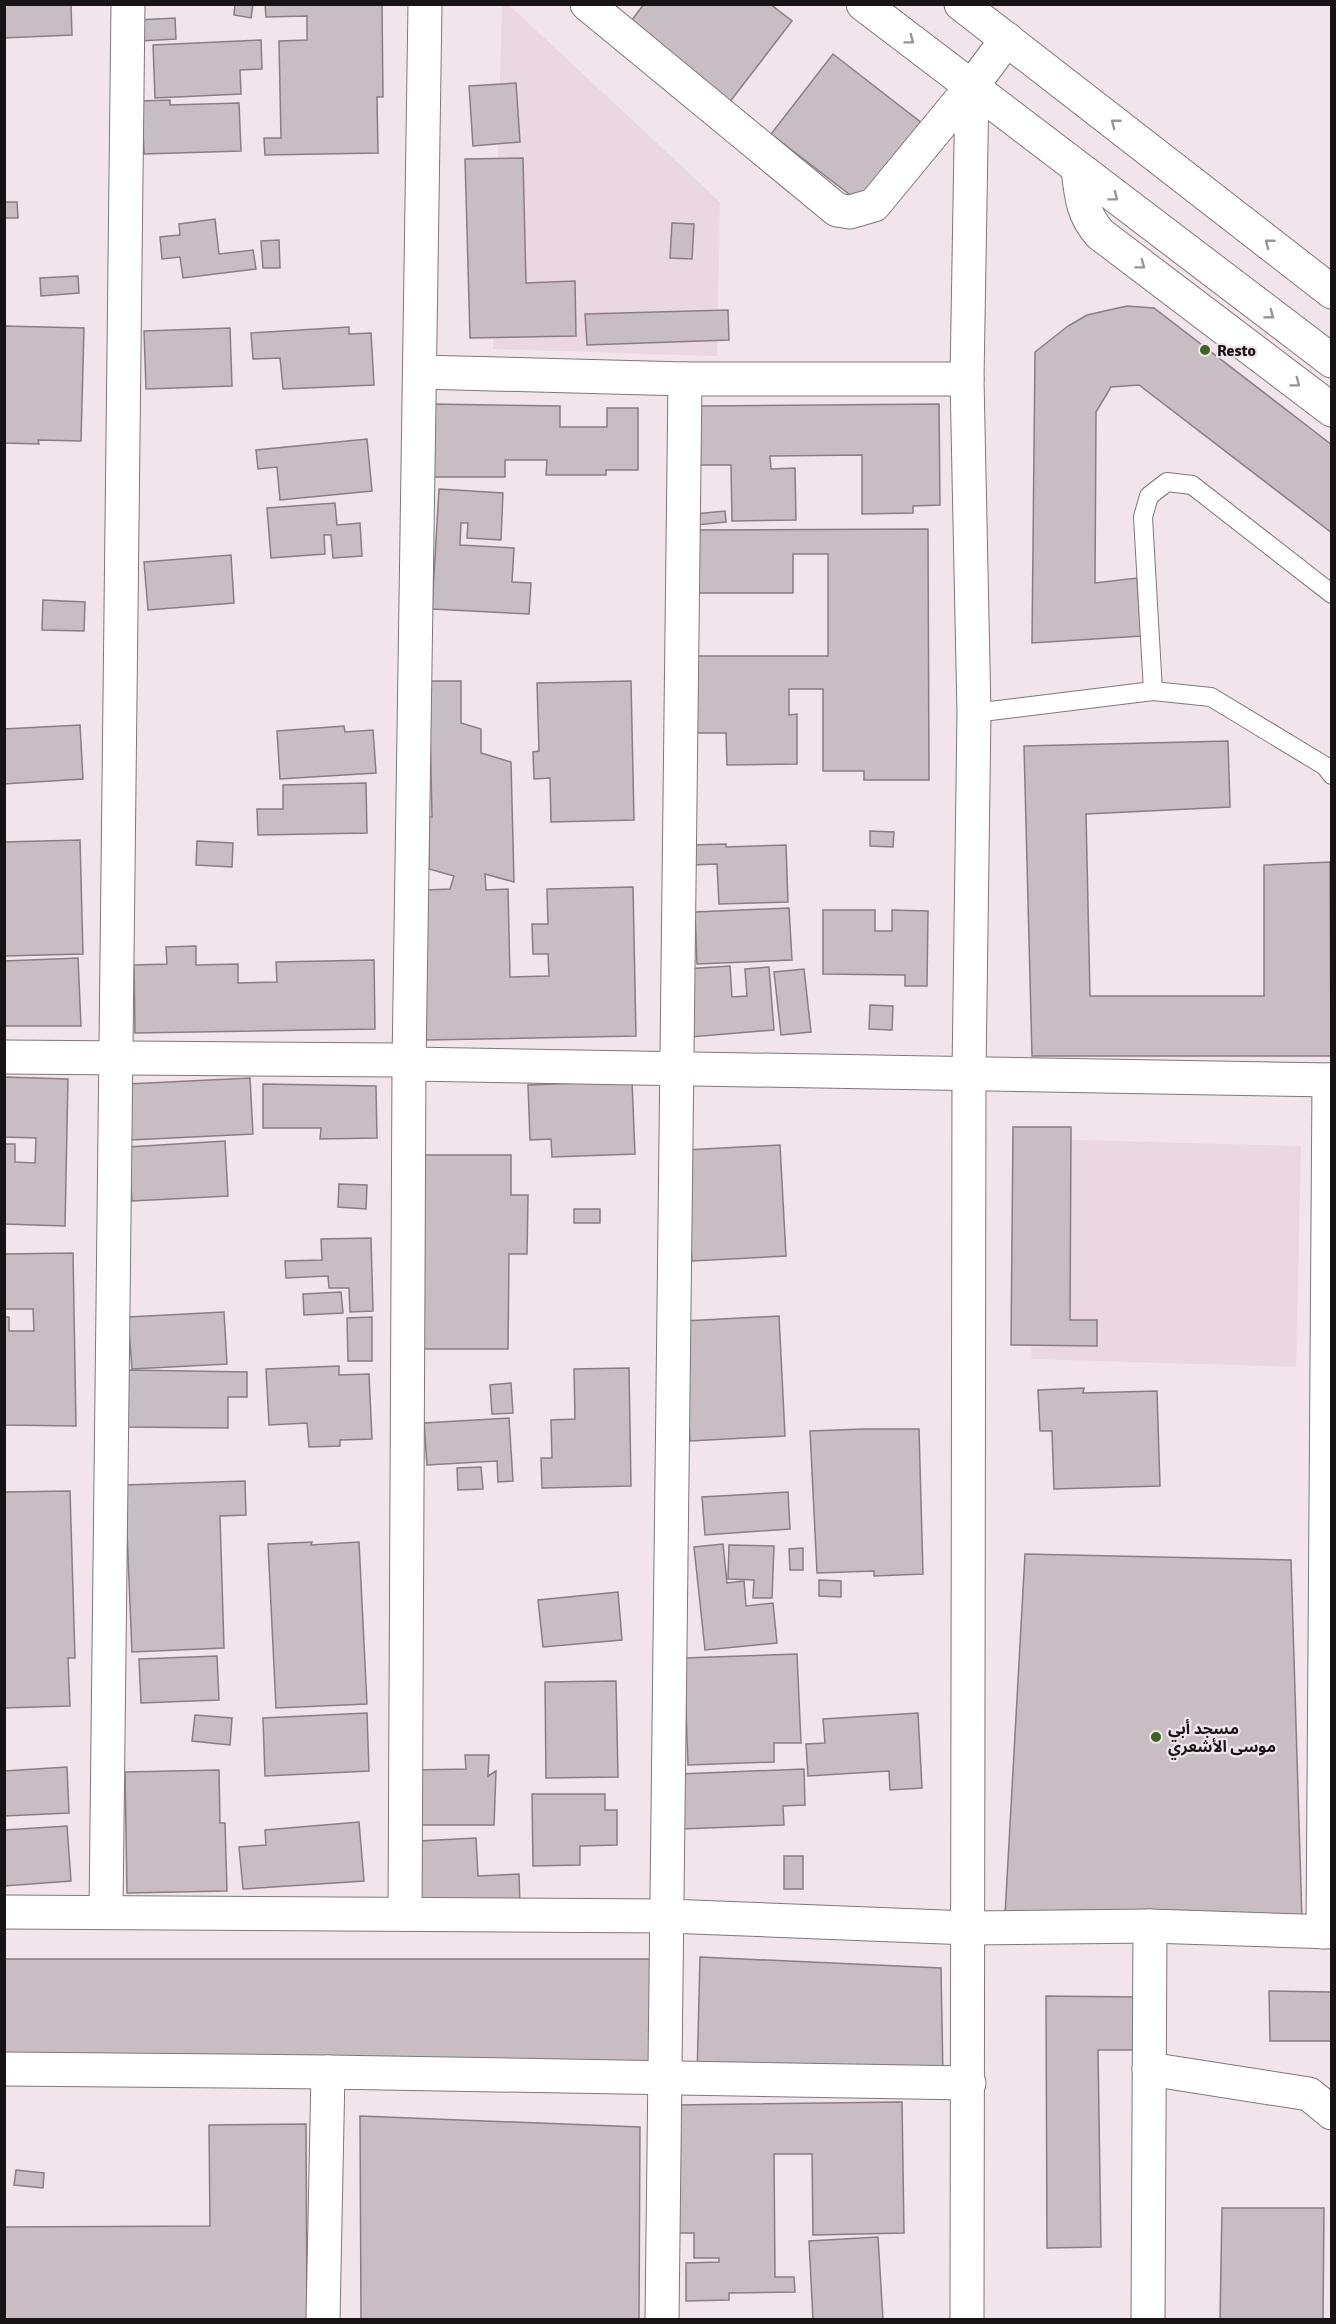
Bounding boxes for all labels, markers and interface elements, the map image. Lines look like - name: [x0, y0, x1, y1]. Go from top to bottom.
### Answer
- one-way arrow: [904, 32, 915, 43]
- one-way arrow: [1111, 120, 1122, 131]
- one-way arrow: [1108, 190, 1119, 201]
- one-way arrow: [1265, 240, 1276, 251]
- one-way arrow: [1134, 257, 1145, 268]
- one-way arrow: [1263, 307, 1274, 318]
- place label: Resto: [1217, 341, 1256, 361]
- marker: Resto: [1198, 343, 1212, 357]
- one-way arrow: [1289, 376, 1300, 387]
- place label: مسجد أبي موسى الأشعري: [1168, 1719, 1276, 1760]
- marker: مسجد أبي موسى الأشعري: [1149, 1730, 1163, 1744]

